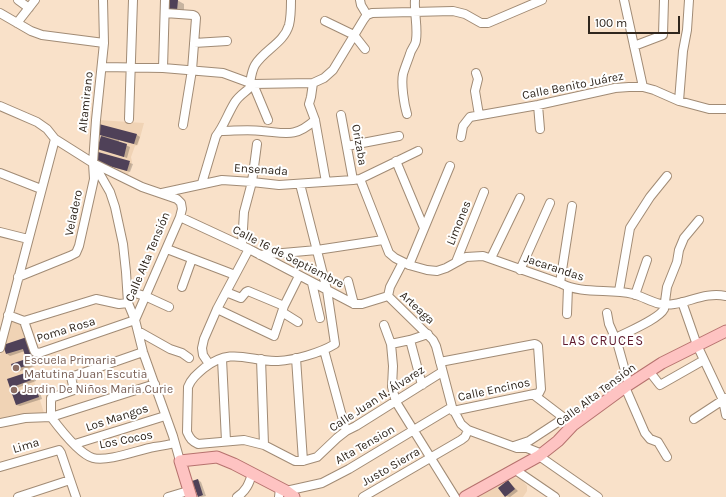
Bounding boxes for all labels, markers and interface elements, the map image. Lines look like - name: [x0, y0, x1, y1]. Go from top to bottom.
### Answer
- scale bar: [590, 8, 682, 34]
- text: 100 m: [595, 16, 627, 30]
- street label: Calle Benito Juárez: [521, 69, 625, 103]
- street label: Altamirano: [76, 71, 96, 133]
- street label: Orizaba: [348, 123, 370, 167]
- street label: Ensenada: [234, 161, 288, 179]
- street label: Veladero: [62, 189, 86, 237]
- street label: Limones: [444, 199, 474, 247]
- street label: Calle Alta Tensión: [123, 210, 173, 304]
- street label: Calle 16 de Septiembre: [230, 223, 346, 291]
- street label: Jacarandas: [522, 252, 586, 284]
- street label: Arteaga: [397, 288, 437, 328]
- street label: Poma Rosa: [35, 314, 97, 346]
- district label: LAS CRUCES: [562, 333, 644, 349]
- place label: Escuela Primaria Matutina Juan Escutia: [24, 354, 147, 382]
- street label: Calle Alta Tensión: [553, 360, 639, 430]
- marker: Escuela Primaria Matutina Juan Escutia: [11, 363, 21, 373]
- street label: Calle Juan N. Álvarez: [327, 363, 427, 435]
- street label: Calle Encinos: [457, 375, 531, 405]
- place label: Jardin De Niños Maria Curie: [22, 383, 173, 397]
- marker: Jardin De Niños Maria Curie: [9, 385, 19, 395]
- street label: Los Mangos: [84, 401, 150, 435]
- street label: Alta Tension: [333, 422, 397, 468]
- street label: Los Cocos: [98, 428, 154, 452]
- street label: Lima: [11, 435, 41, 457]
- street label: Justo Sierra: [359, 445, 423, 489]

